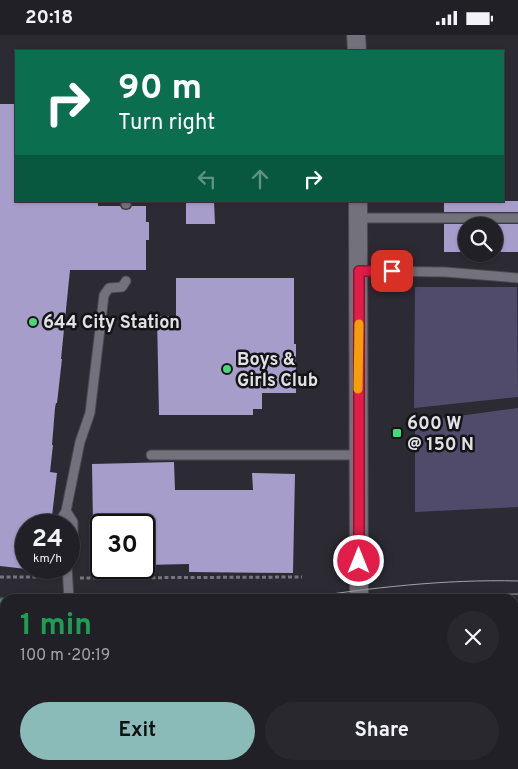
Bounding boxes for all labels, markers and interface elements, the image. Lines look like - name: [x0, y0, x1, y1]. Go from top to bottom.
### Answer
- text: 20:18: [25, 6, 73, 30]
- text: 90 m: [118, 67, 202, 111]
- icon: right: [35, 70, 100, 135]
- text: Turn right: [118, 110, 215, 137]
- icon: left: [193, 165, 221, 193]
- icon: ahead: [246, 165, 274, 193]
- icon: right: [299, 165, 327, 193]
- map controls: [458, 217, 503, 262]
- button: search: [458, 217, 503, 262]
- pin: [371, 250, 413, 292]
- icon: arrive: [378, 257, 406, 285]
- place label: 644 City Station: [43, 312, 180, 335]
- marker: 644 City Station: [27, 316, 39, 328]
- place label: Boys & Girls Club: [237, 349, 318, 393]
- marker: Boys & Girls Club: [221, 363, 233, 375]
- place label: 600 W @ 150 N: [407, 413, 474, 457]
- marker: 600 W @ 150 N: [391, 427, 403, 439]
- speed limit sign: 30: [90, 514, 155, 579]
- text: 24: [32, 524, 63, 556]
- position arrow: [332, 534, 384, 586]
- text: km/h: [33, 551, 62, 567]
- text: 1 min: [20, 608, 92, 645]
- button: close: [447, 611, 499, 663]
- text: 100 m · 20:19: [20, 646, 110, 666]
- button: Exit: [20, 702, 255, 760]
- button: Share: [265, 702, 499, 760]

